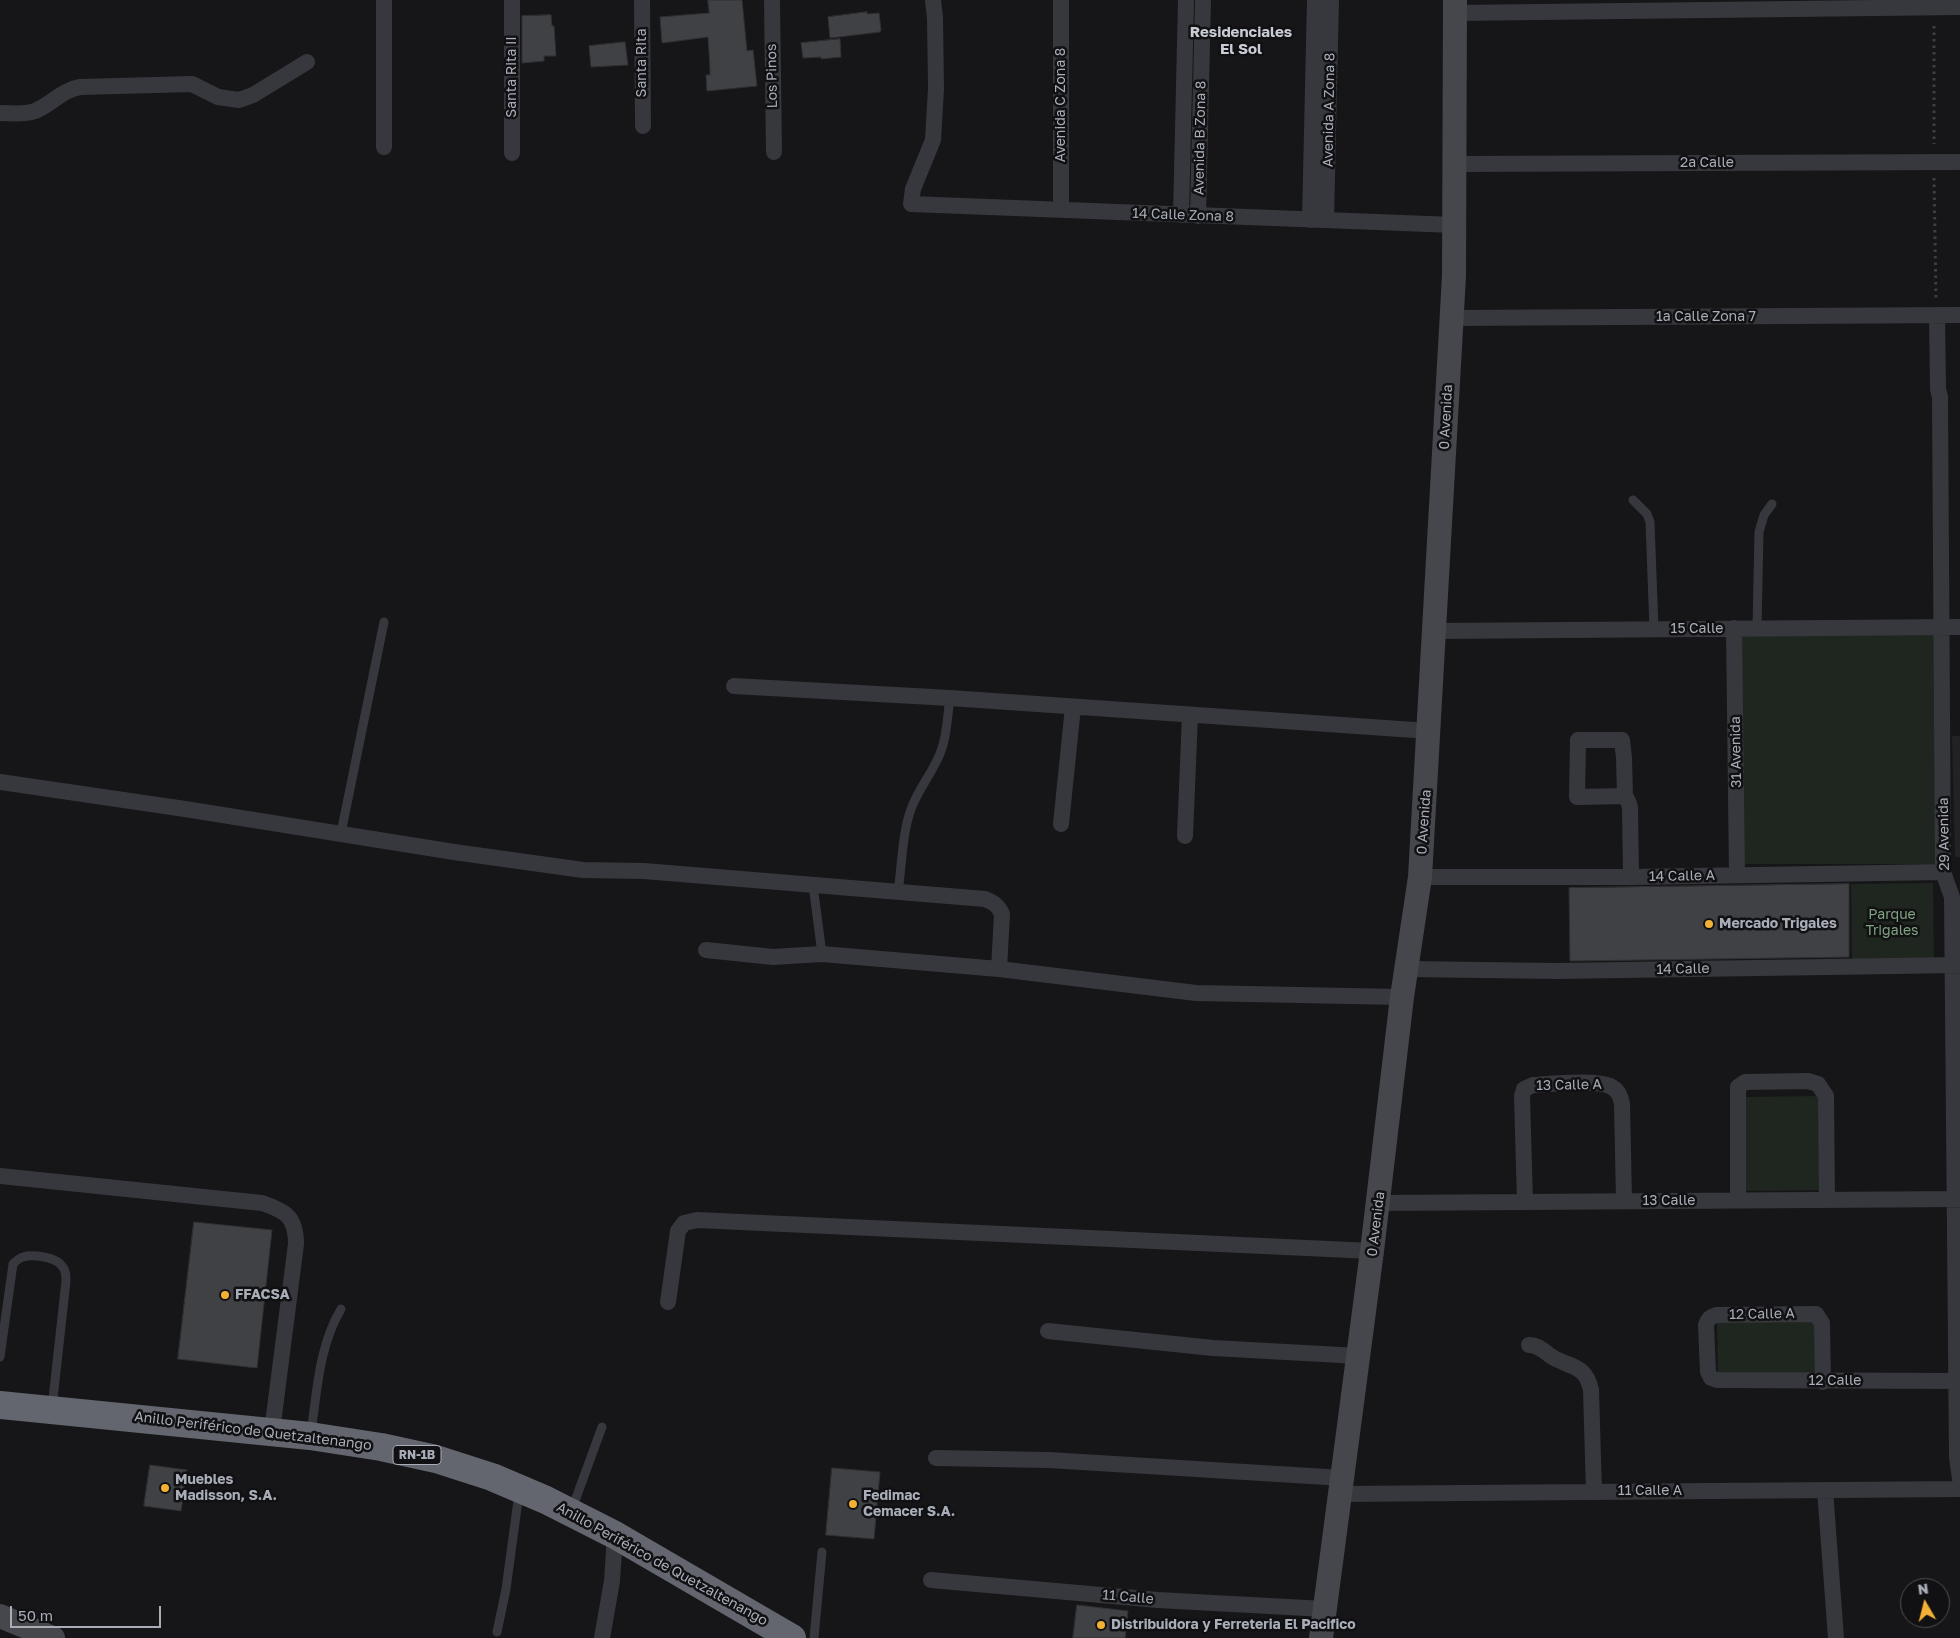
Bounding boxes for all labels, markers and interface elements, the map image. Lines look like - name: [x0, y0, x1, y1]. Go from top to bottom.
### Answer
- district label: Residenciales El Sol: [1190, 23, 1292, 58]
- street label: Santa Rita: [634, 28, 650, 98]
- street label: Santa Rita II: [504, 36, 520, 118]
- street label: Los Pinos: [763, 44, 781, 108]
- street label: Avenida C Zona 8: [1053, 48, 1069, 162]
- street label: Avenida A Zona 8: [1320, 53, 1338, 167]
- street label: Avenida B Zona 8: [1191, 81, 1209, 195]
- street label: 2a Calle: [1680, 155, 1734, 171]
- street label: 14 Calle Zona 8: [1132, 205, 1234, 225]
- street label: 1a Calle Zona 7: [1656, 309, 1756, 325]
- street label: 0 Avenida: [1436, 384, 1456, 450]
- street label: 15 Calle: [1671, 621, 1723, 637]
- street label: 31 Avenida: [1727, 716, 1745, 788]
- street label: 0 Avenida: [1413, 789, 1435, 855]
- street label: 29 Avenida: [1935, 797, 1953, 871]
- street label: 14 Calle A: [1649, 867, 1715, 885]
- park label: Parque Trigales: [1865, 907, 1919, 940]
- place label: Mercado Trigales: [1719, 916, 1837, 932]
- marker: Mercado Trigales: [1703, 918, 1715, 930]
- street label: 14 Calle: [1656, 960, 1710, 978]
- street label: 13 Calle A: [1536, 1076, 1602, 1094]
- street label: 0 Avenida: [1364, 1191, 1388, 1257]
- street label: 13 Calle: [1643, 1193, 1695, 1209]
- place label: FFACSA: [235, 1287, 290, 1303]
- marker: FFACSA: [219, 1289, 231, 1301]
- street label: 12 Calle A: [1729, 1305, 1795, 1323]
- street label: 12 Calle: [1809, 1373, 1861, 1389]
- street label: Anillo Periférico de Quetzaltenango: [133, 1408, 373, 1454]
- road number: RN-1B: [393, 1446, 441, 1464]
- place label: Muebles Madisson, S.A.: [175, 1472, 277, 1504]
- marker: Muebles Madisson, S.A.: [159, 1482, 171, 1494]
- street label: 11 Calle A: [1618, 1483, 1682, 1499]
- place label: Fedimac Cemacer S.A.: [863, 1488, 955, 1520]
- marker: Fedimac Cemacer S.A.: [847, 1498, 859, 1510]
- street label: Anillo Periférico de Quetzaltenango: [553, 1499, 771, 1629]
- north arrow: [1900, 1578, 1950, 1628]
- text: N: [1917, 1579, 1929, 1598]
- street label: 11 Calle: [1102, 1586, 1154, 1608]
- scale bar: [12, 1596, 164, 1628]
- text: 50 m: [18, 1606, 53, 1624]
- place label: Distribuidora y Ferreteria El Pacifico: [1111, 1617, 1356, 1633]
- marker: Distribuidora y Ferreteria El Pacifico: [1095, 1619, 1107, 1631]

